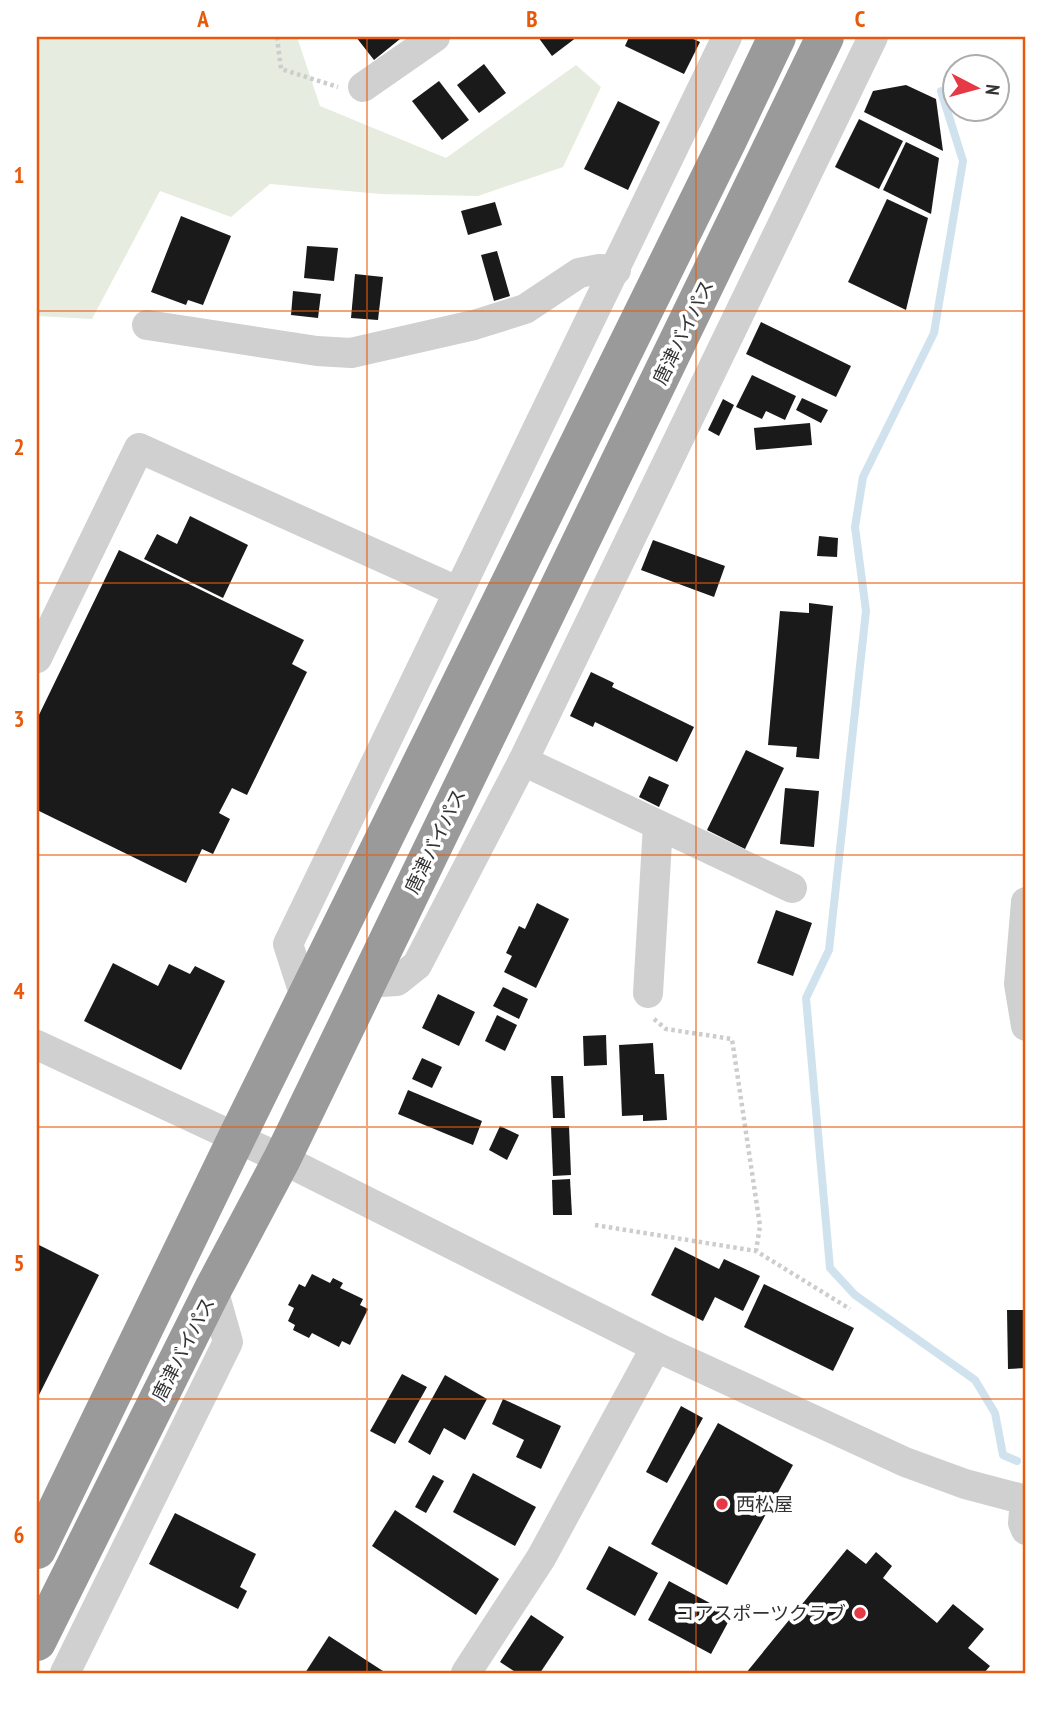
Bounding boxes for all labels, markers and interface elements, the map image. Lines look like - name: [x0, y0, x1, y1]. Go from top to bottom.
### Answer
- text: A: [196, 4, 209, 33]
- text: B: [526, 4, 538, 33]
- text: C: [855, 4, 866, 33]
- north arrow: [940, 52, 1010, 122]
- text: N: [980, 83, 1005, 96]
- text: 1: [14, 160, 25, 189]
- street label: 唐津バイパス: [647, 276, 719, 388]
- text: 2: [14, 432, 25, 461]
- text: 3: [14, 704, 25, 733]
- street label: 唐津バイパス: [399, 785, 471, 897]
- text: 4: [14, 976, 25, 1005]
- text: 5: [14, 1248, 25, 1277]
- street label: 唐津バイパス: [147, 1293, 219, 1405]
- place label: 西松屋: [736, 1492, 793, 1516]
- marker: 西松屋: [714, 1496, 730, 1512]
- text: 6: [14, 1520, 25, 1549]
- place label: コアスポーツクラブ: [675, 1601, 846, 1625]
- marker: コアスポーツクラブ: [852, 1605, 868, 1621]

